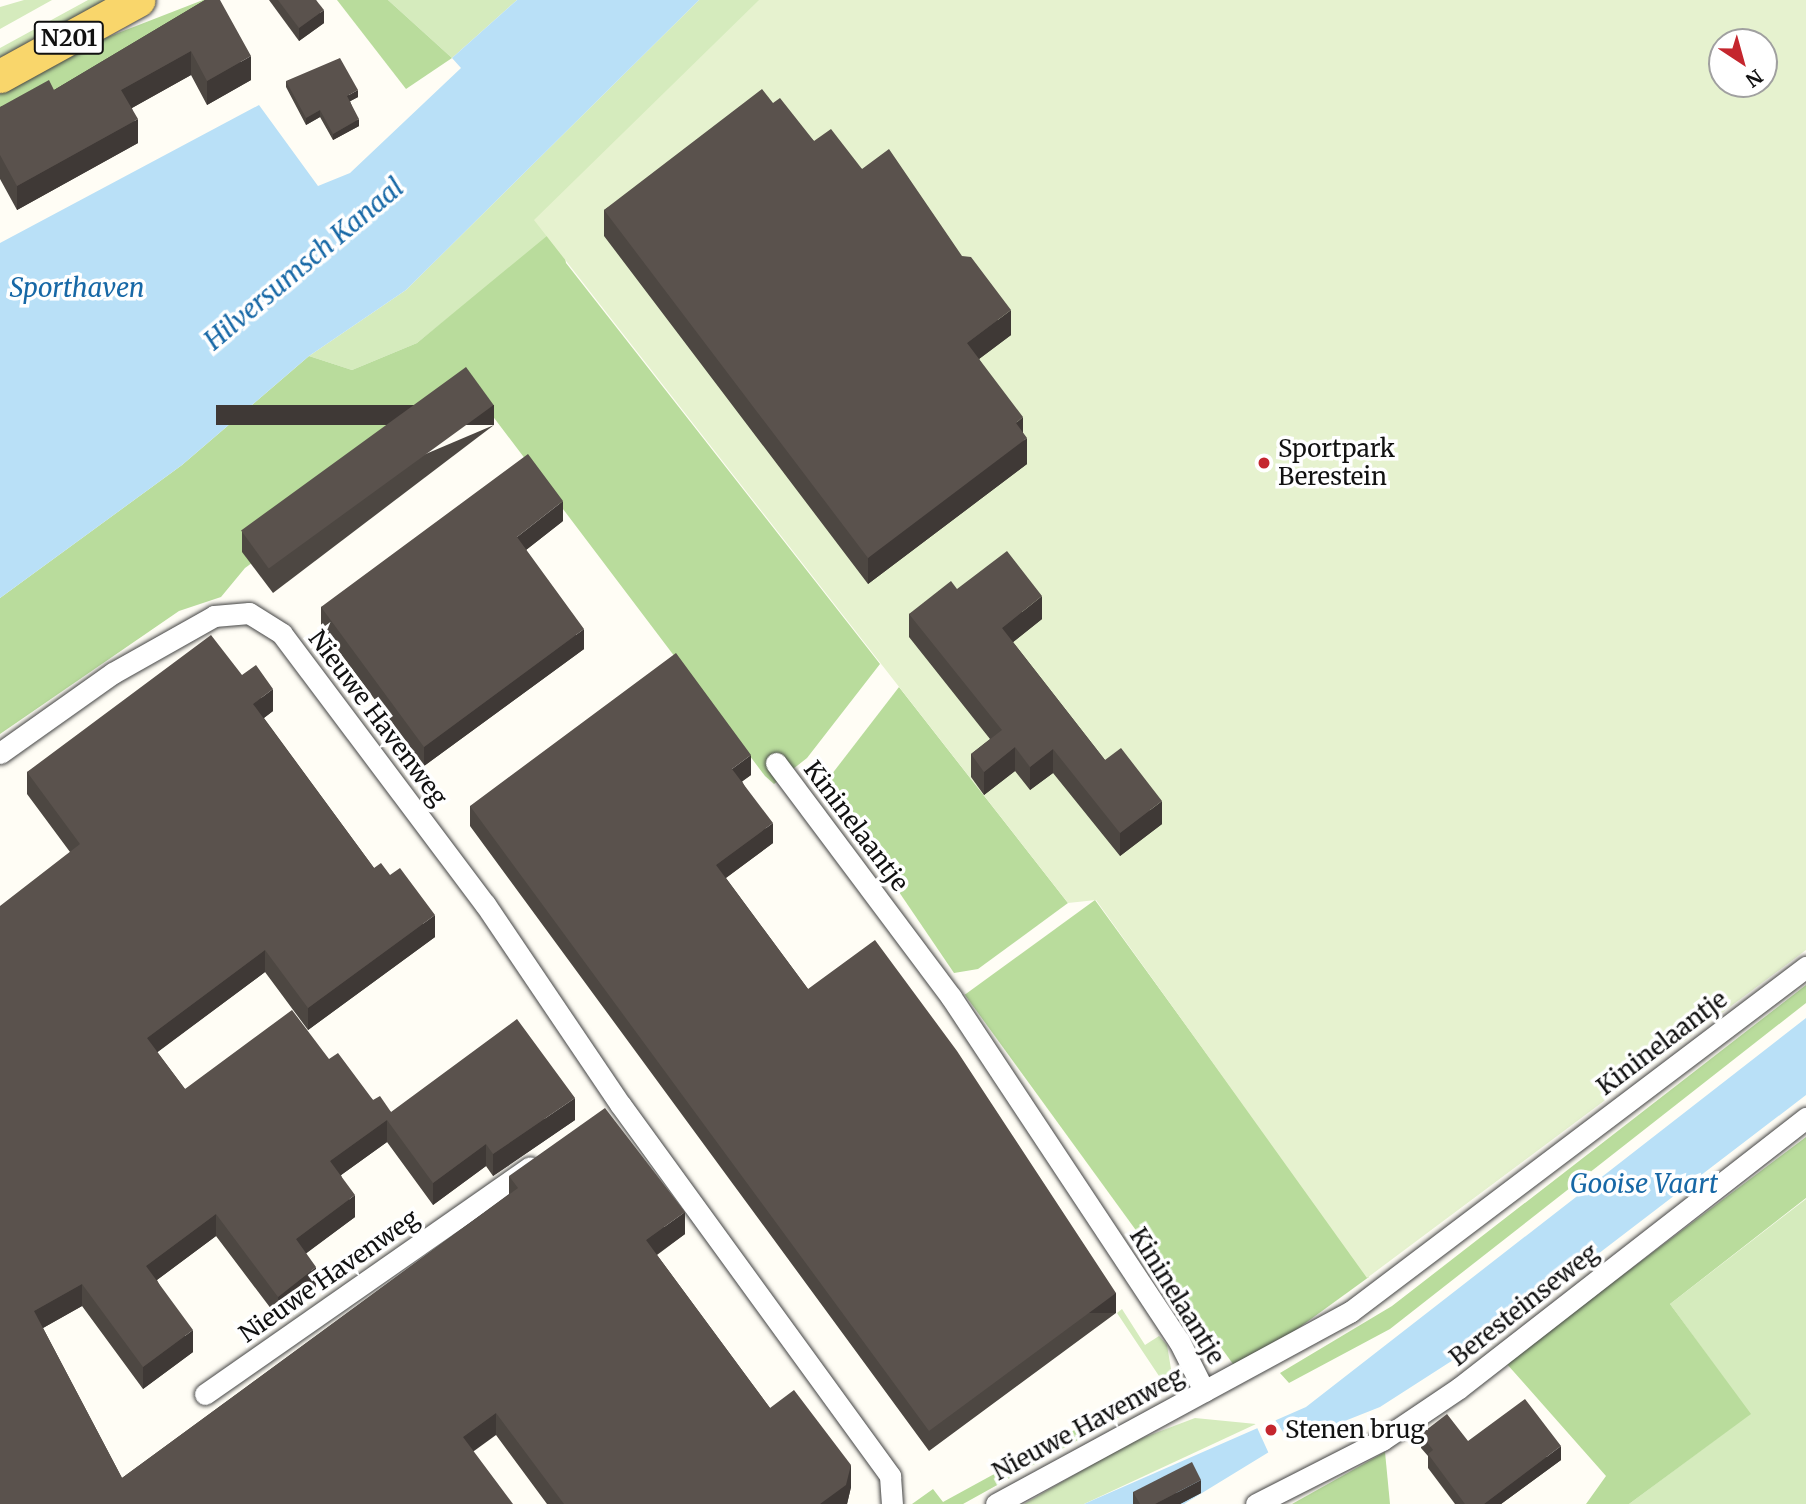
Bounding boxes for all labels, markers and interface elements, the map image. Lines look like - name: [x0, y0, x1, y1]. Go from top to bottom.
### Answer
- road number: N201: [32, 19, 106, 58]
- north arrow: [1708, 28, 1778, 98]
- text: N: [1741, 64, 1767, 92]
- water label: Hilversumsch Kanaal: [198, 172, 410, 356]
- water label: Sporthaven: [9, 272, 145, 304]
- place label: Sportpark Berestein: [1278, 435, 1395, 491]
- marker: Sportpark Berestein: [1256, 455, 1272, 471]
- street label: Nieuwe Havenweg: [303, 625, 453, 811]
- street label: Kininelaantje: [798, 755, 914, 897]
- street label: Kininelaantje: [1591, 985, 1733, 1101]
- water label: Gooise Vaart: [1570, 1168, 1718, 1200]
- street label: Nieuwe Havenweg: [234, 1203, 424, 1349]
- street label: Kininelaantje: [1124, 1223, 1230, 1369]
- street label: Beresteinseweg: [1444, 1238, 1604, 1372]
- street label: Nieuwe Havenweg: [988, 1361, 1188, 1487]
- place label: Stenen brug: [1285, 1416, 1425, 1444]
- marker: Stenen brug: [1263, 1422, 1279, 1438]

